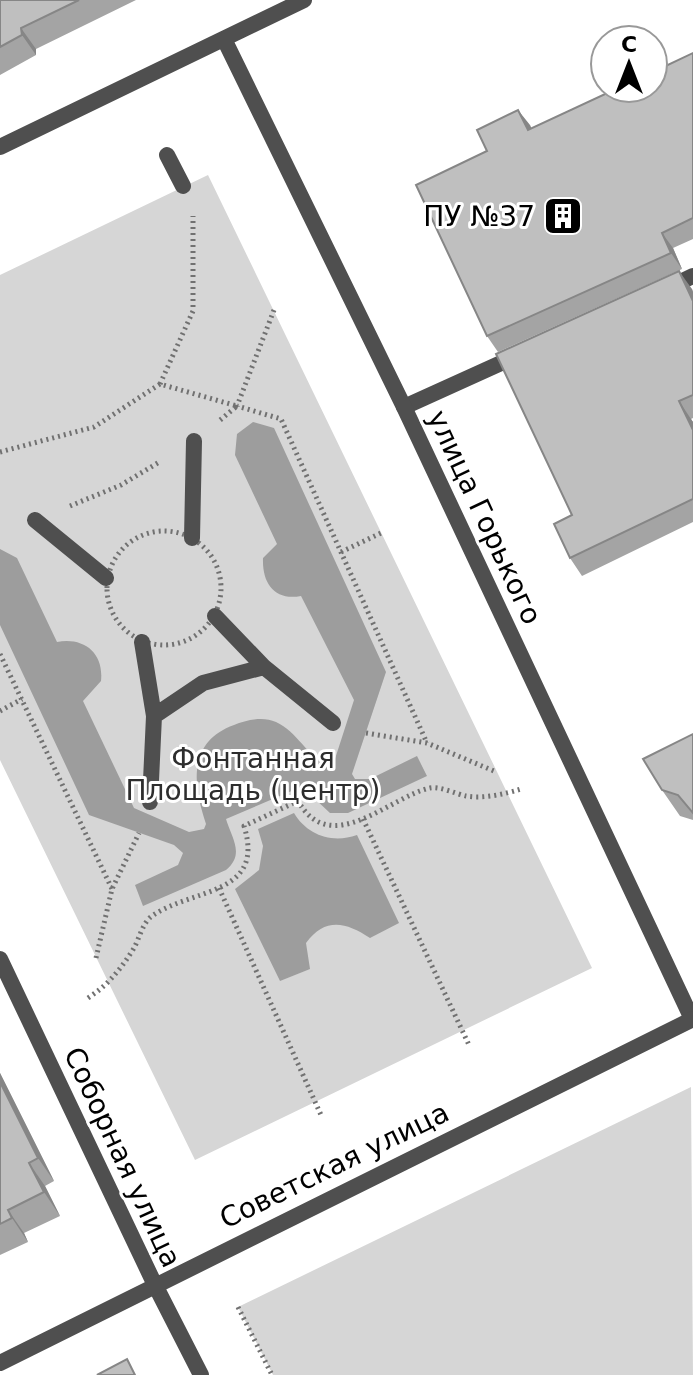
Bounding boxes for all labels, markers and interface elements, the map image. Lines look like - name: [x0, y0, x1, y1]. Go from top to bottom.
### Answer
- north arrow: [589, 24, 669, 104]
- text: С: [621, 32, 637, 57]
- building icon: ПУ №37: [542, 195, 584, 237]
- place label: ПУ №37: [423, 200, 535, 233]
- street label: улица Горького: [421, 405, 549, 629]
- park label: Фонтанная Площадь (центр): [126, 742, 380, 807]
- street label: Соборная улица: [57, 1042, 188, 1272]
- street label: Советская улица: [214, 1096, 454, 1235]

